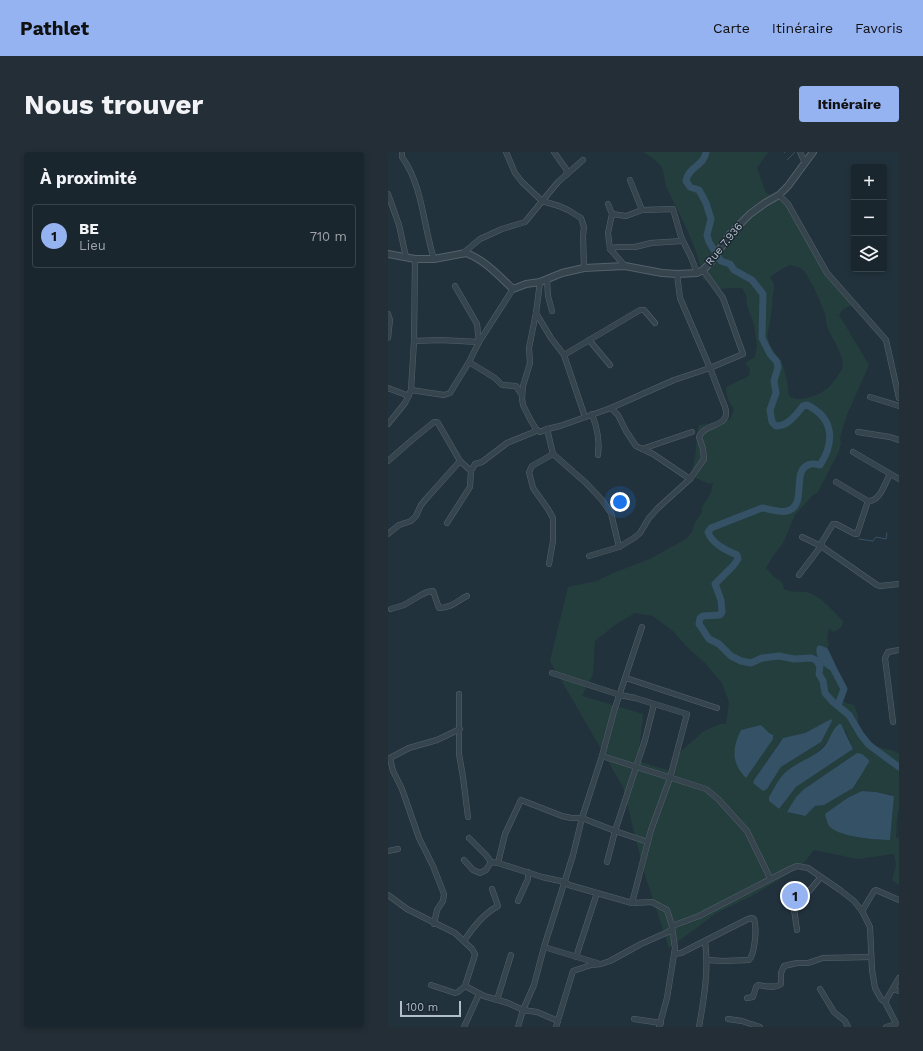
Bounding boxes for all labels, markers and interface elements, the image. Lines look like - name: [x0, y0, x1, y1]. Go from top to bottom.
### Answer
- text: Pathlet: [20, 17, 89, 40]
- text: Carte: [713, 20, 750, 36]
- text: Itinéraire: [772, 20, 833, 36]
- text: Favoris: [855, 20, 903, 36]
- button: Itinéraire: [799, 86, 899, 122]
- text: Nous trouver: [24, 88, 203, 121]
- map controls: [851, 164, 887, 272]
- button: +: [851, 164, 887, 200]
- text: À proximité: [40, 168, 137, 188]
- button: −: [851, 200, 887, 236]
- text: BE: [79, 220, 99, 238]
- street label: Rue 7.936: [703, 220, 745, 268]
- text: 1: [51, 229, 57, 244]
- text: 710 m: [310, 229, 347, 244]
- button: layers: [851, 236, 887, 272]
- text: Lieu: [79, 238, 106, 253]
- your location: [610, 492, 630, 512]
- pin: 1: [782, 881, 808, 911]
- scale bar: [400, 999, 461, 1018]
- text: 100 m: [406, 1001, 438, 1014]

